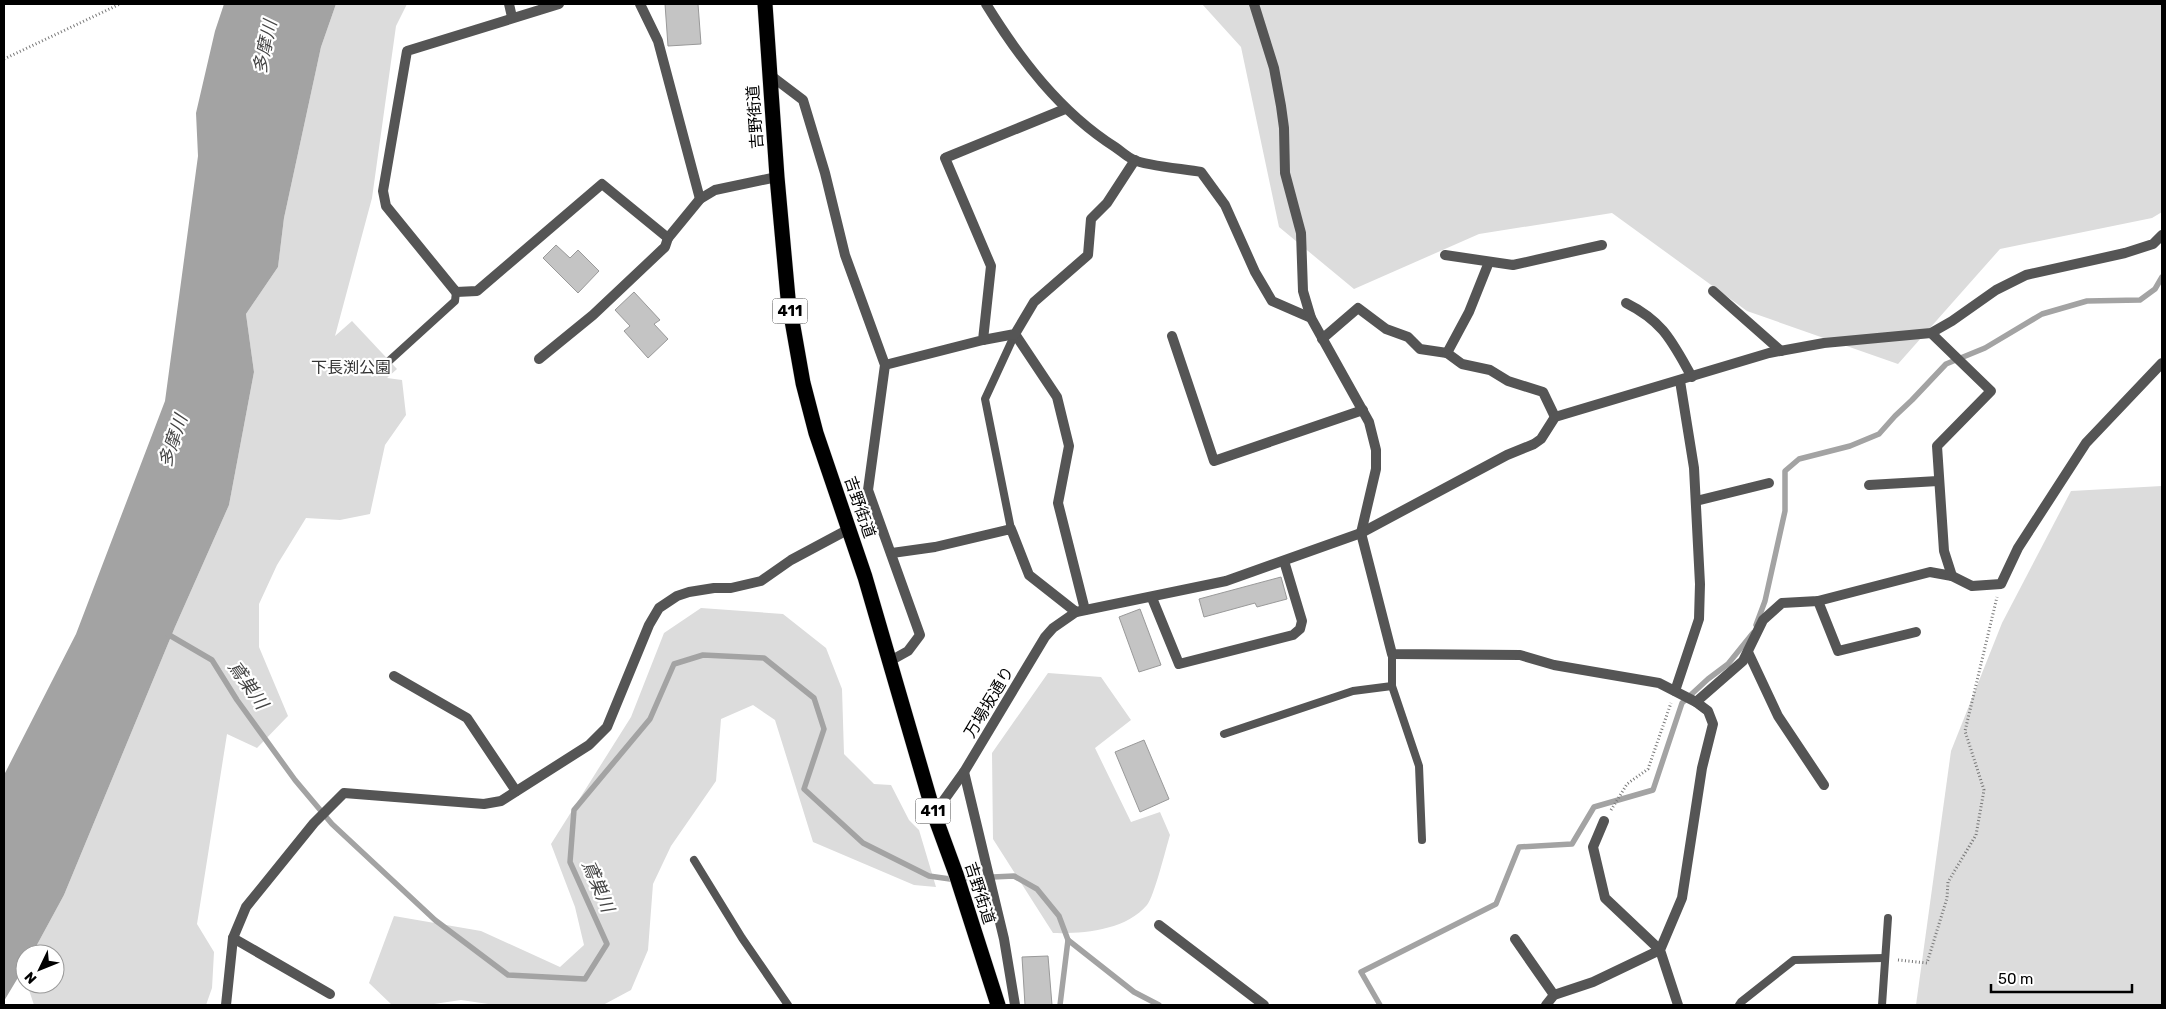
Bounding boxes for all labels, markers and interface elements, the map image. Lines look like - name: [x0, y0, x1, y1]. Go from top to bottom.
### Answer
- water label: 多摩川: [249, 16, 282, 76]
- street label: 吉野街道: [743, 84, 767, 150]
- road number: 411: [772, 298, 808, 324]
- park label: 下長渕公園: [311, 358, 391, 377]
- water label: 多摩川: [154, 410, 193, 470]
- street label: 吉野街道: [841, 474, 879, 540]
- water label: 鳶巣川: [224, 657, 274, 715]
- street label: 万場坂通り: [960, 663, 1018, 741]
- road number: 411: [916, 798, 950, 824]
- water label: 鳶巣川: [577, 857, 619, 917]
- street label: 吉野街道: [961, 860, 999, 926]
- north arrow: [15, 944, 65, 994]
- scale bar: [1991, 962, 2132, 994]
- text: N: [21, 968, 41, 987]
- text: 50 m: [1998, 970, 2033, 988]

